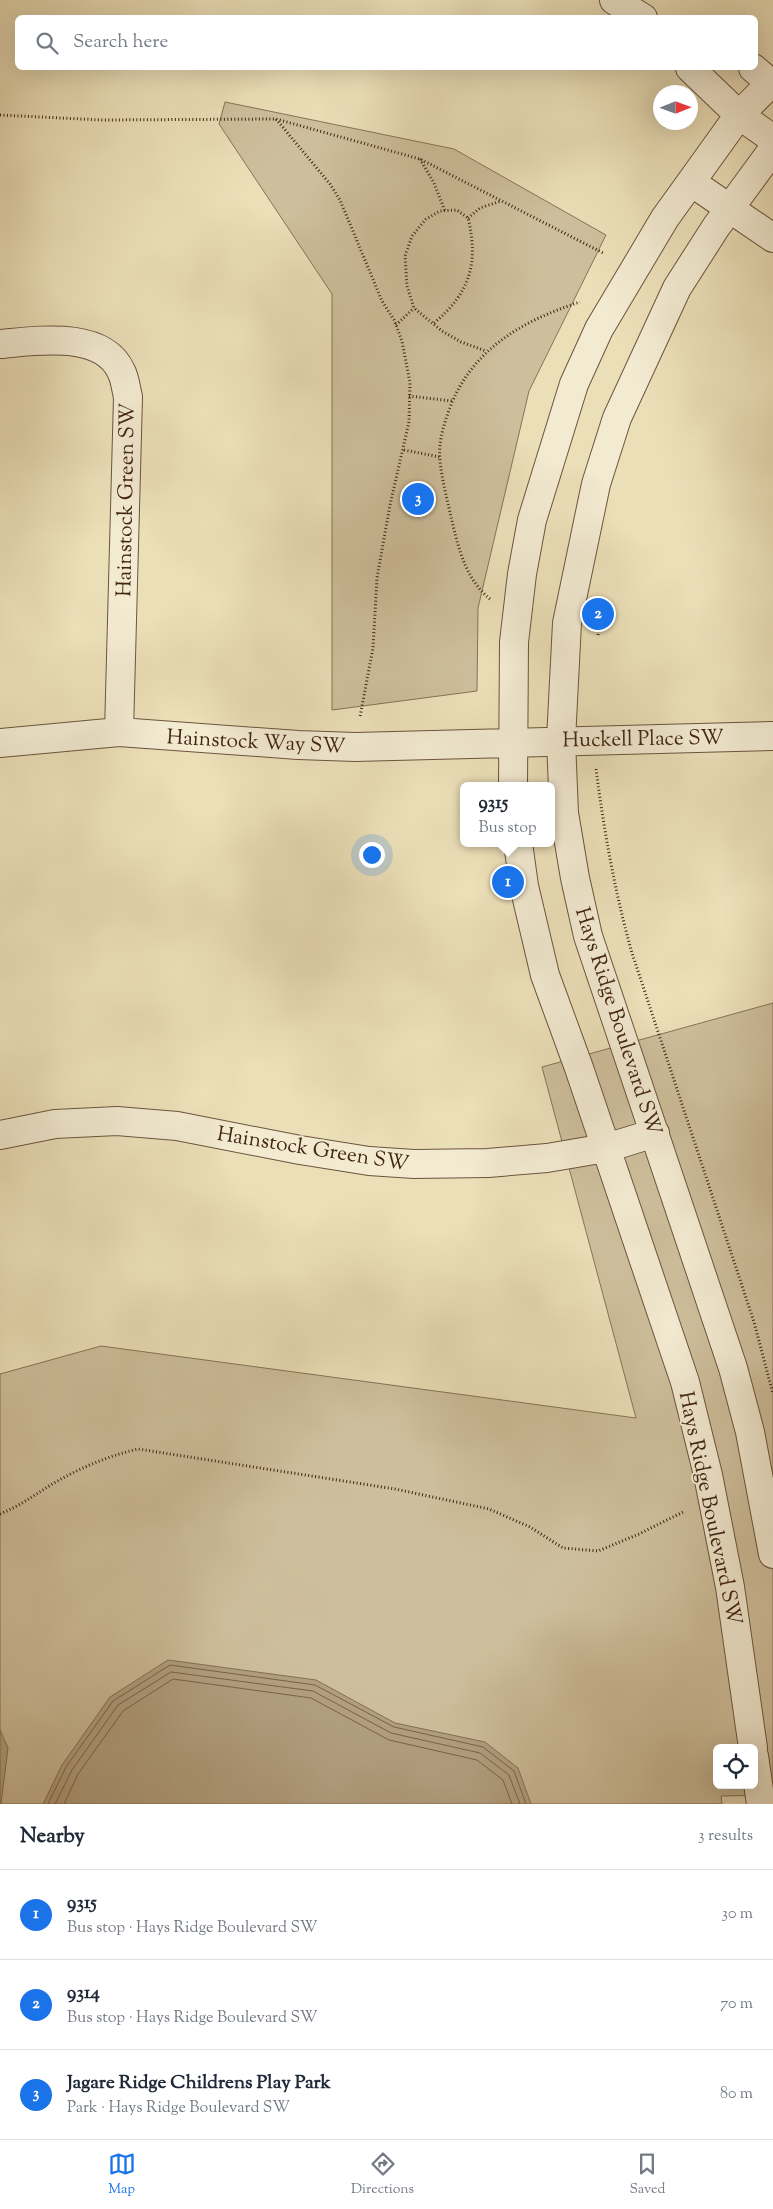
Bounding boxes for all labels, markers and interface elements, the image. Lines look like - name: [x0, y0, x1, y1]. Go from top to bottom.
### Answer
- search box: [15, 15, 758, 70]
- icon: search: [33, 29, 61, 57]
- text: Search here: [73, 29, 168, 56]
- north arrow: [653, 85, 698, 130]
- street label: Hainstock Green SW: [110, 403, 144, 597]
- pin: 3: [402, 480, 434, 518]
- pin: 2: [582, 595, 614, 633]
- street label: Hainstock Way SW: [166, 723, 346, 763]
- street label: Huckell Place SW: [562, 724, 724, 756]
- popup: [460, 782, 555, 847]
- text: 9315: [478, 790, 508, 817]
- text: Bus stop: [478, 817, 537, 840]
- your location: [359, 842, 385, 868]
- pin: 1: [492, 863, 524, 901]
- street label: Hays Ridge Boulevard SW: [566, 904, 668, 1140]
- street label: Hainstock Green SW: [215, 1120, 411, 1180]
- street label: Hays Ridge Boulevard SW: [670, 1389, 748, 1628]
- map controls: [713, 1744, 758, 1789]
- button: locate: [713, 1744, 758, 1789]
- text: Nearby: [20, 1822, 85, 1852]
- text: 3 results: [698, 1825, 753, 1848]
- text: 9315: [67, 1890, 97, 1917]
- text: 1: [33, 1903, 39, 1926]
- text: 30 m: [722, 1903, 753, 1926]
- text: Bus stop · Hays Ridge Boulevard SW: [67, 1917, 318, 1940]
- text: 9314: [67, 1980, 100, 2007]
- text: 2: [32, 1993, 40, 2016]
- text: 70 m: [720, 1993, 753, 2016]
- text: Bus stop · Hays Ridge Boulevard SW: [67, 2007, 318, 2030]
- text: Jagare Ridge Childrens Play Park: [67, 2070, 331, 2097]
- text: 3: [33, 2083, 39, 2106]
- text: 80 m: [720, 2083, 753, 2106]
- text: Park · Hays Ridge Boulevard SW: [67, 2097, 290, 2120]
- tab: Map: [108, 2150, 136, 2200]
- tab: Directions: [351, 2150, 414, 2200]
- tab: Saved: [629, 2150, 665, 2200]

